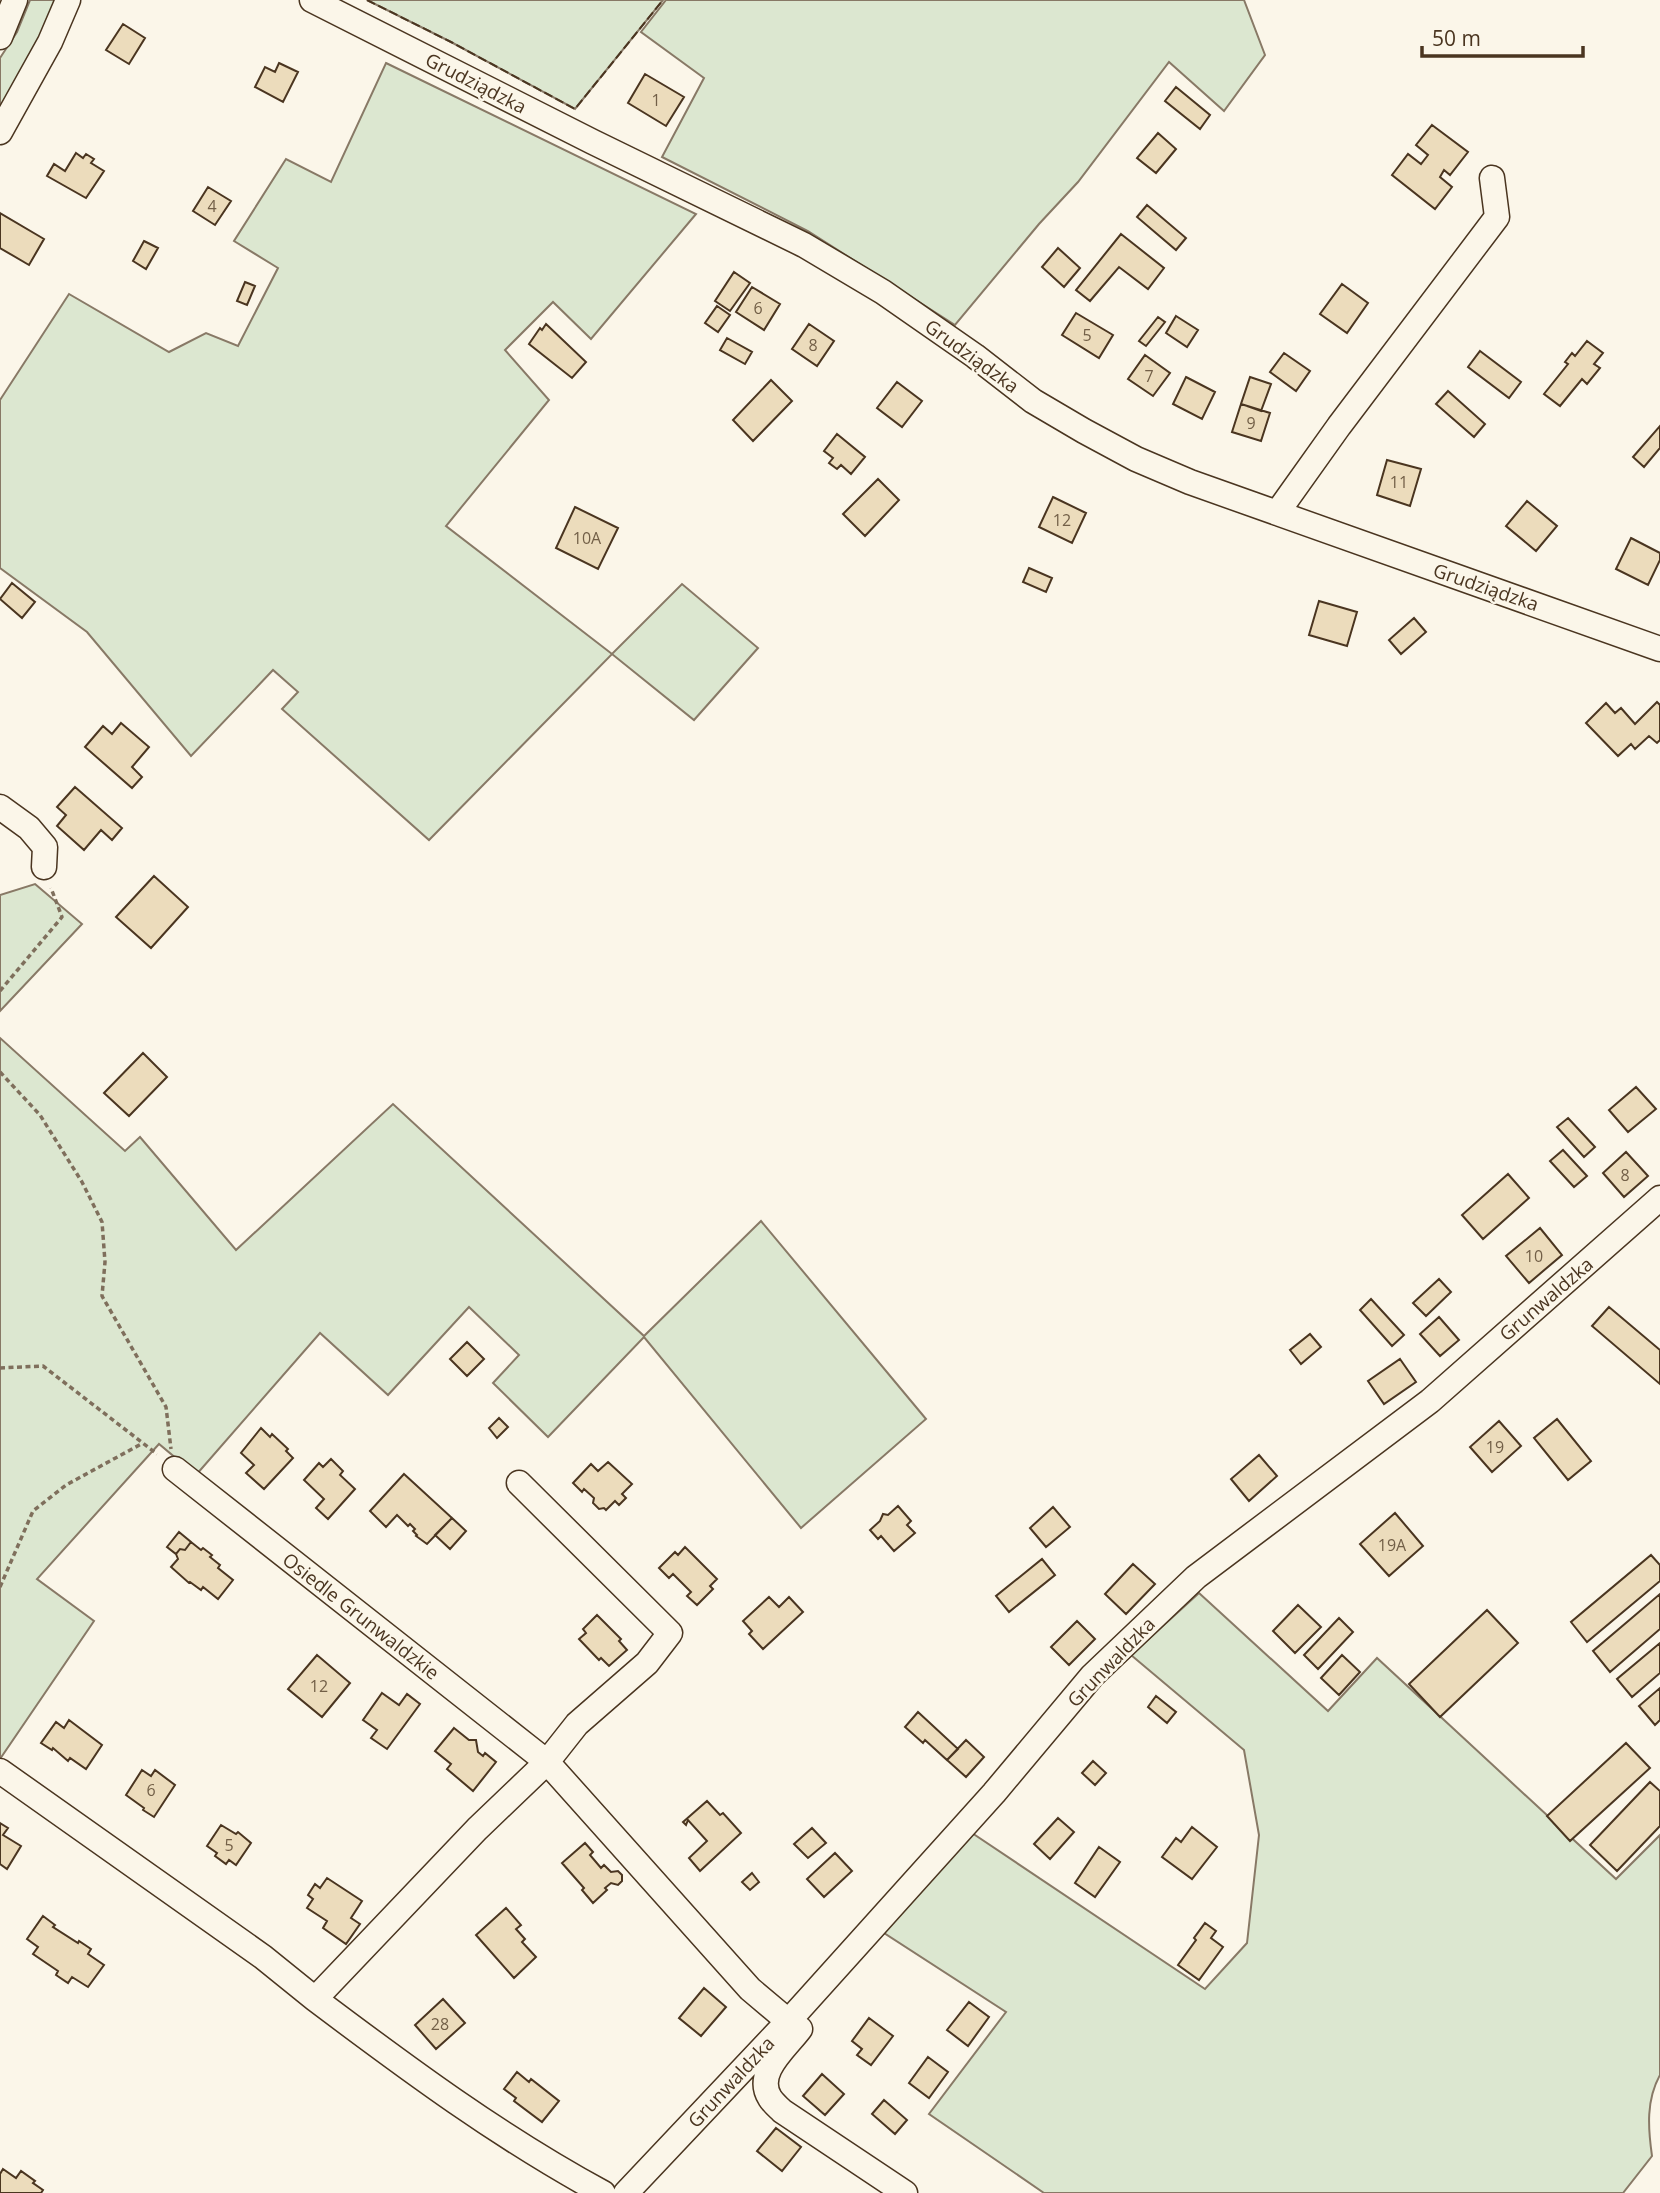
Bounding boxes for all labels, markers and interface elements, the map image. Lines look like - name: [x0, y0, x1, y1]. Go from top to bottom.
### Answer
- scale bar: [1422, 14, 1583, 58]
- text: 50 m: [1432, 24, 1481, 52]
- street label: Grudziądzka: [421, 46, 531, 120]
- house number: 1: [651, 89, 661, 111]
- house number: 4: [207, 195, 217, 217]
- house number: 6: [753, 297, 763, 319]
- street label: Grudziądzka: [920, 313, 1024, 399]
- house number: 5: [1082, 324, 1092, 346]
- house number: 8: [808, 334, 818, 356]
- house number: 7: [1144, 365, 1154, 387]
- house number: 9: [1246, 412, 1256, 434]
- house number: 11: [1390, 471, 1408, 493]
- house number: 12: [1053, 509, 1071, 531]
- house number: 10A: [573, 527, 602, 549]
- street label: Grudziądzka: [1430, 557, 1542, 617]
- house number: 8: [1620, 1164, 1630, 1186]
- house number: 10: [1525, 1245, 1543, 1267]
- street label: Grunwaldzka: [1494, 1251, 1598, 1347]
- house number: 19: [1486, 1436, 1504, 1458]
- house number: 19A: [1378, 1534, 1407, 1556]
- street label: Osiedle Grunwaldzkie: [277, 1547, 445, 1685]
- street label: Grunwaldzka: [1061, 1611, 1161, 1713]
- house number: 12: [310, 1675, 328, 1697]
- house number: 6: [146, 1779, 156, 1801]
- house number: 5: [224, 1834, 234, 1856]
- house number: 28: [431, 2013, 449, 2035]
- street label: Grunwaldzka: [682, 2031, 780, 2133]

